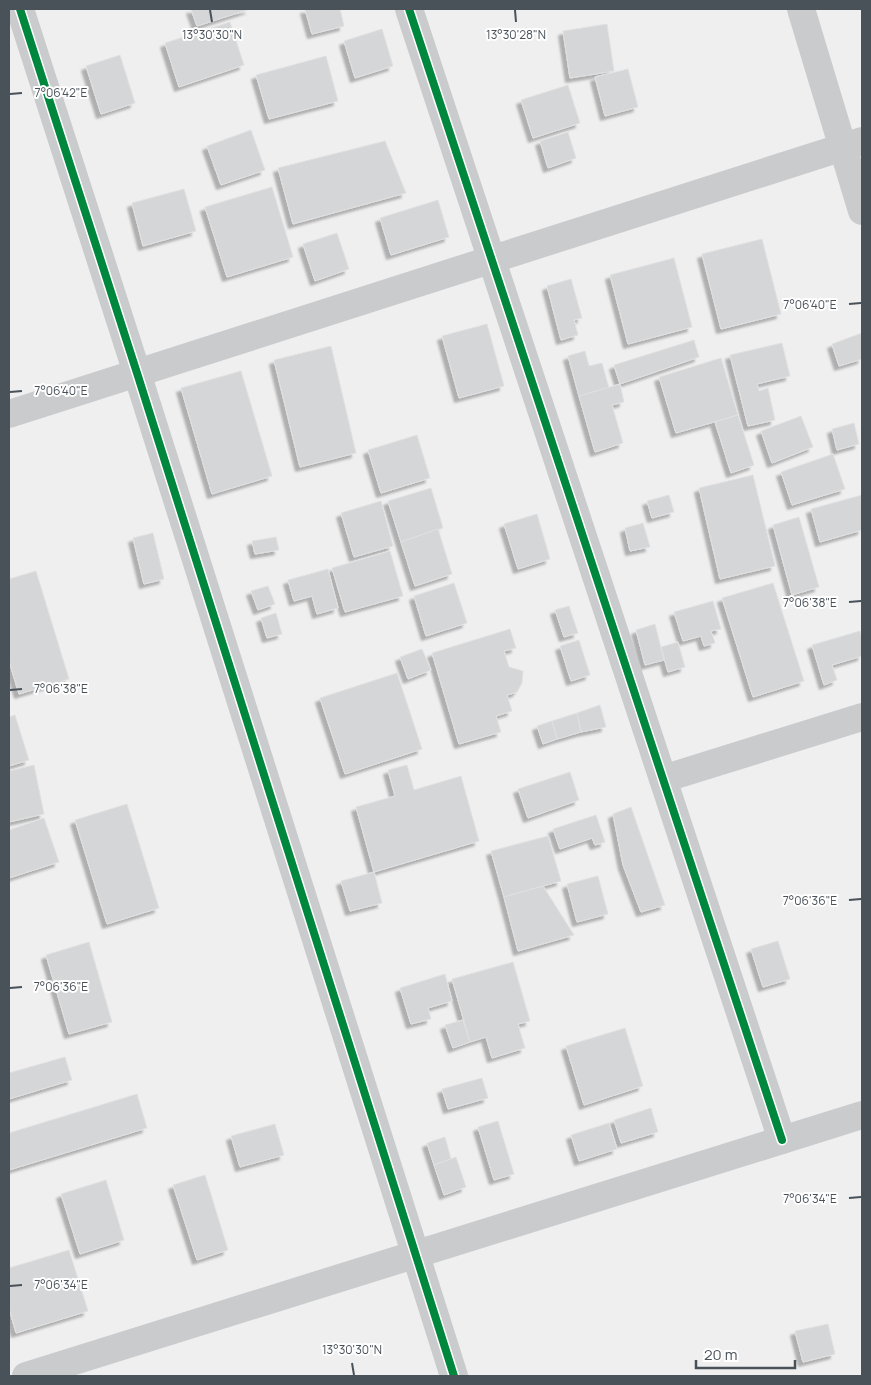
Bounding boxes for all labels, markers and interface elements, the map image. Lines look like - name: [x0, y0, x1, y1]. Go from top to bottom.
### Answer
- text: 13°30'30"N: [182, 26, 242, 43]
- text: 13°30'28"N: [486, 26, 546, 43]
- text: 7°06'42"E: [35, 84, 88, 101]
- text: 7°06'40"E: [783, 296, 837, 313]
- text: 7°06'40"E: [34, 382, 88, 399]
- text: 7°06'38"E: [783, 594, 837, 611]
- text: 7°06'38"E: [34, 680, 88, 697]
- text: 7°06'36"E: [783, 892, 837, 909]
- text: 7°06'36"E: [34, 978, 88, 995]
- text: 7°06'34"E: [783, 1190, 837, 1207]
- text: 7°06'34"E: [34, 1276, 88, 1293]
- scale bar: [696, 1338, 795, 1370]
- text: 13°30'30"N: [322, 1341, 382, 1358]
- text: 20 m: [704, 1344, 737, 1365]

